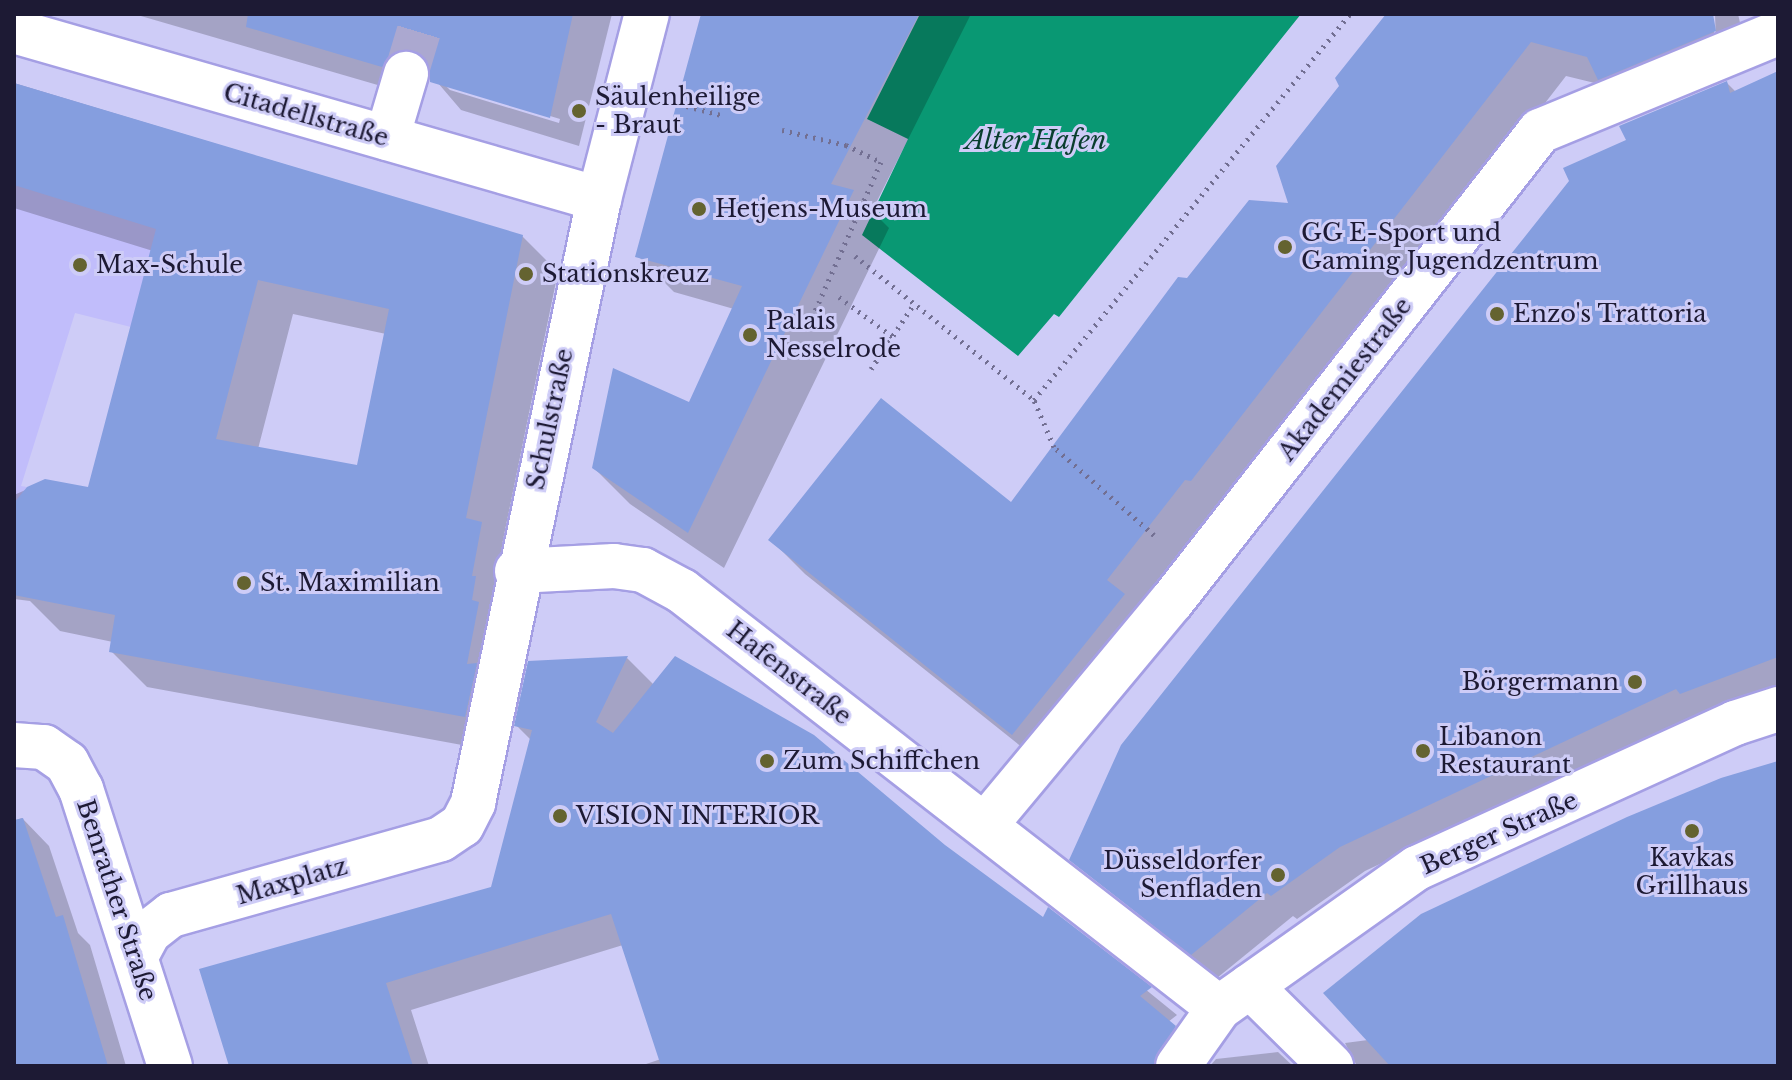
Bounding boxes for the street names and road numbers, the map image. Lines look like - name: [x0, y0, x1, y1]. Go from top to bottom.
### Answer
- street label: Citadellstraße: [220, 78, 392, 152]
- street label: Akademiestraße: [1272, 292, 1418, 466]
- street label: Schulstraße: [521, 346, 579, 492]
- street label: Hafenstraße: [721, 615, 857, 731]
- street label: Berger Straße: [1416, 785, 1582, 881]
- street label: Benrather Straße: [71, 795, 163, 1005]
- street label: Maxplatz: [233, 851, 351, 911]

